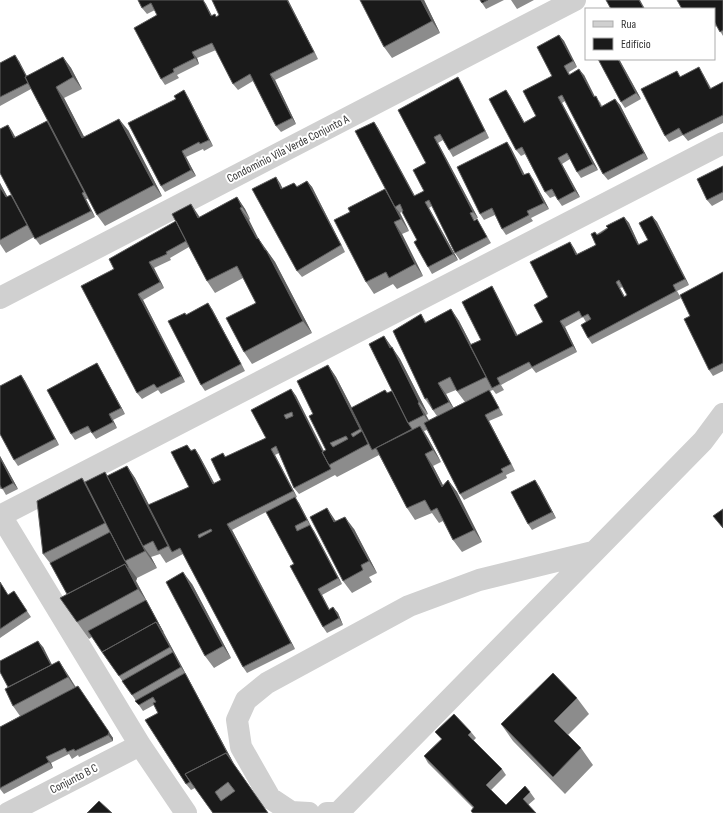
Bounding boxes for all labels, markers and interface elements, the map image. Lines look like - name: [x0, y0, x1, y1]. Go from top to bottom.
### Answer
- legend: [585, 8, 715, 60]
- text: Rua: [621, 17, 637, 32]
- text: Edifício: [621, 37, 651, 52]
- street label: Condomínio Vila Verde Conjunto A: [224, 111, 352, 186]
- street label: Conjunto B C: [48, 760, 101, 797]

